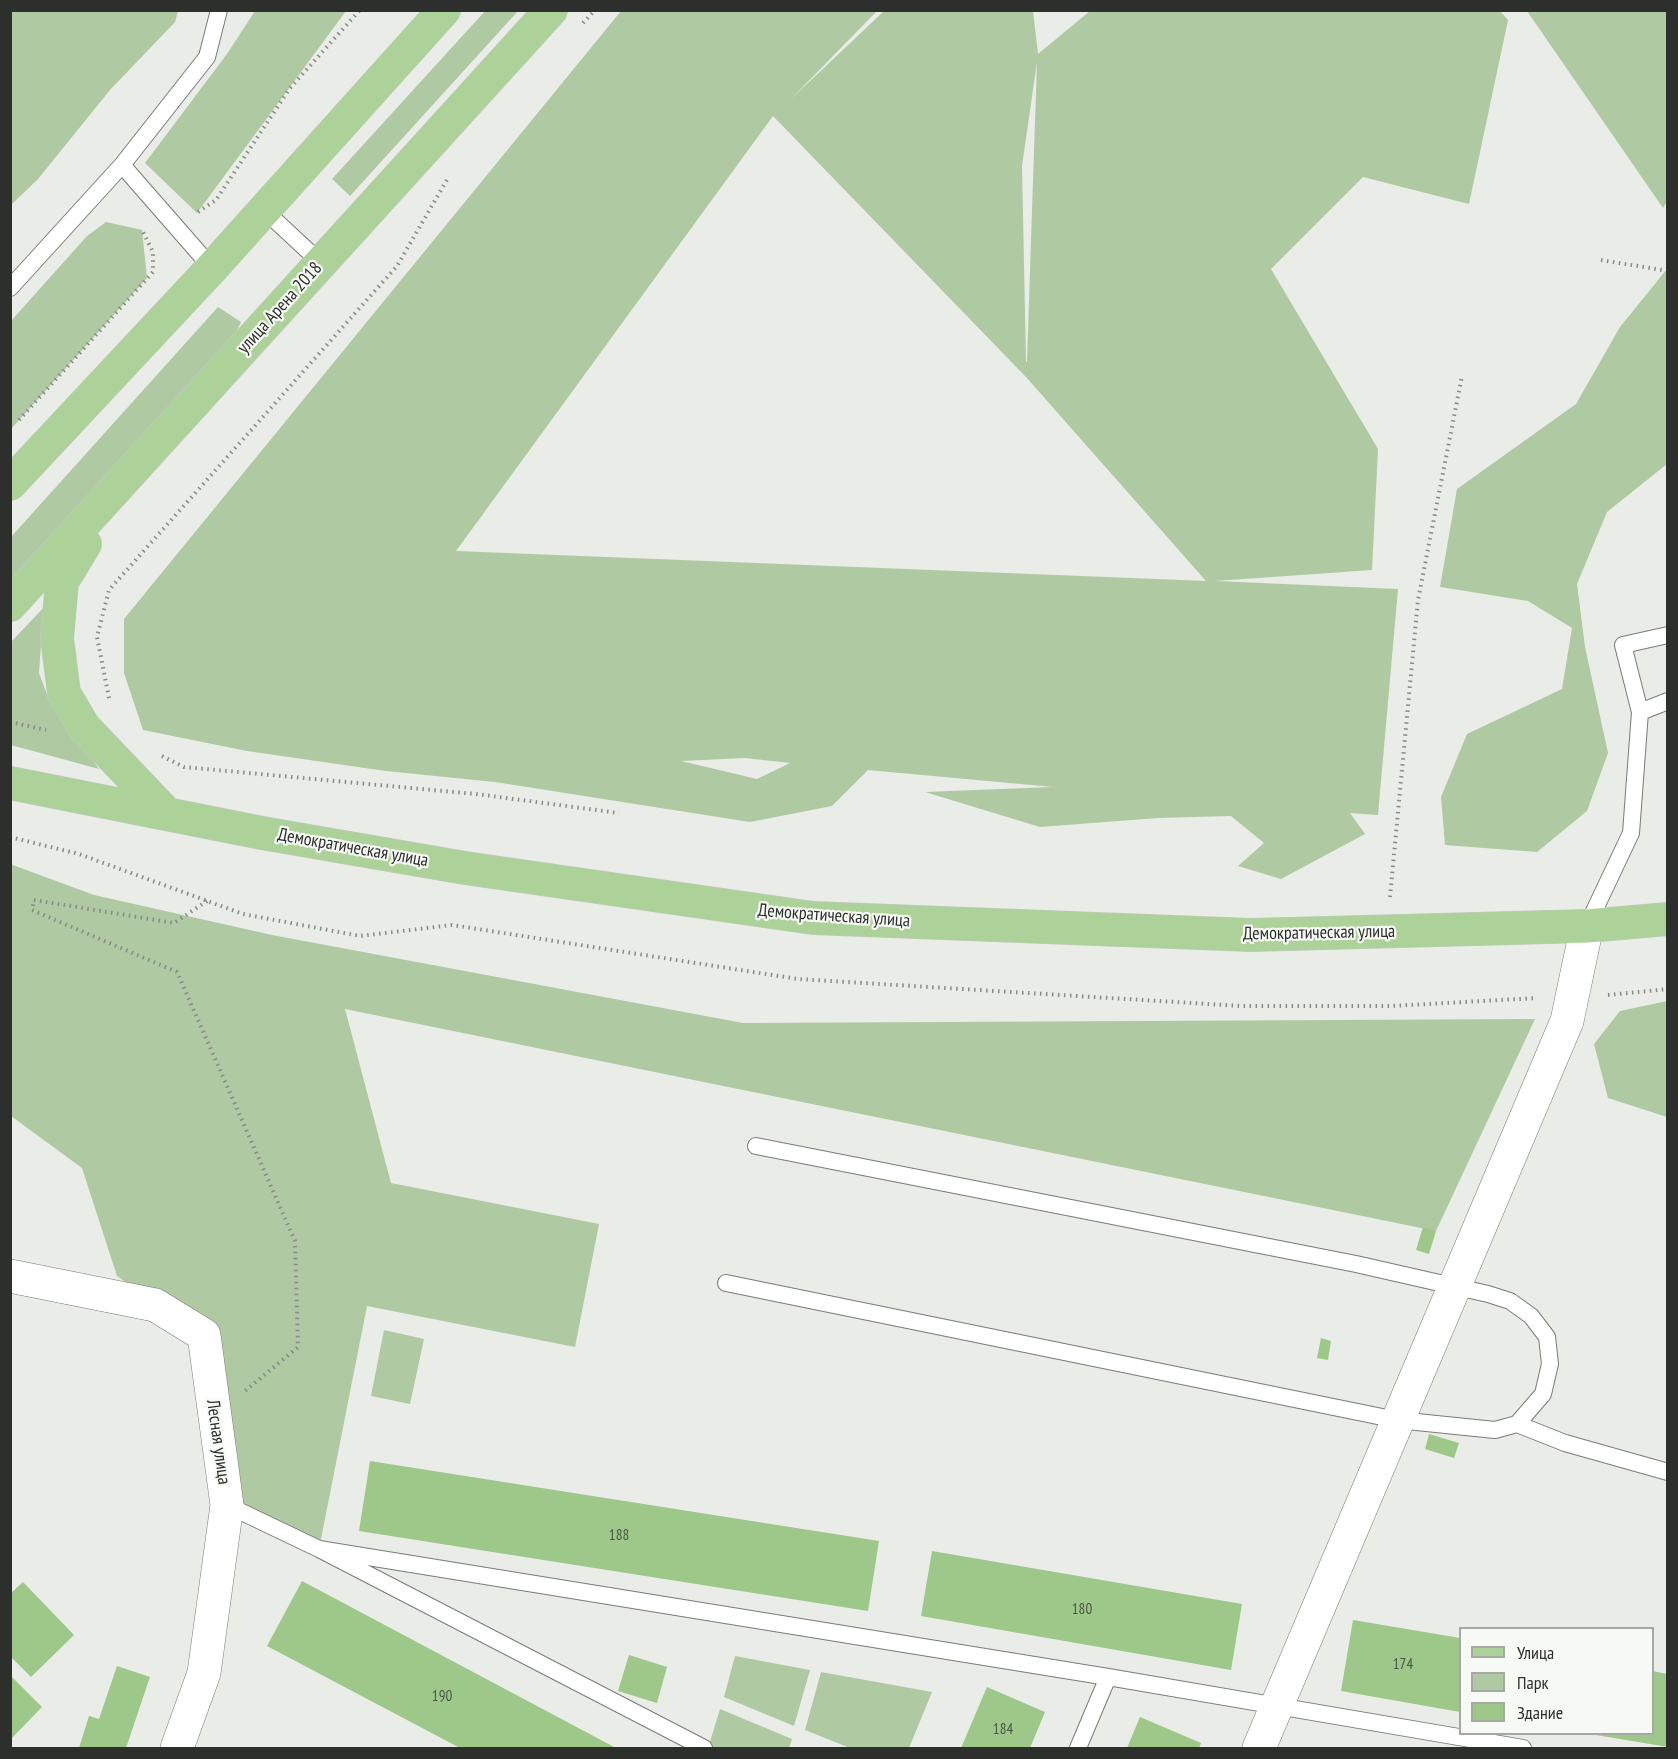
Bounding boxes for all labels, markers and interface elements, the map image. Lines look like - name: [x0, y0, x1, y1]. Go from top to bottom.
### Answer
- street label: улица Арена 2018: [233, 258, 327, 358]
- street label: Демократическая улица: [276, 824, 430, 872]
- street label: Демократическая улица: [757, 900, 911, 932]
- street label: Демократическая улица: [1243, 921, 1395, 945]
- street label: Лесная улица: [201, 1398, 235, 1486]
- house number: 188: [609, 1527, 629, 1545]
- house number: 180: [1072, 1601, 1092, 1619]
- legend: [1459, 1627, 1654, 1735]
- text: Улица: [1517, 1641, 1554, 1664]
- house number: 174: [1393, 1656, 1413, 1674]
- text: Парк: [1517, 1671, 1548, 1694]
- house number: 190: [432, 1688, 452, 1706]
- text: Здание: [1517, 1701, 1563, 1724]
- house number: 184: [993, 1721, 1013, 1739]

